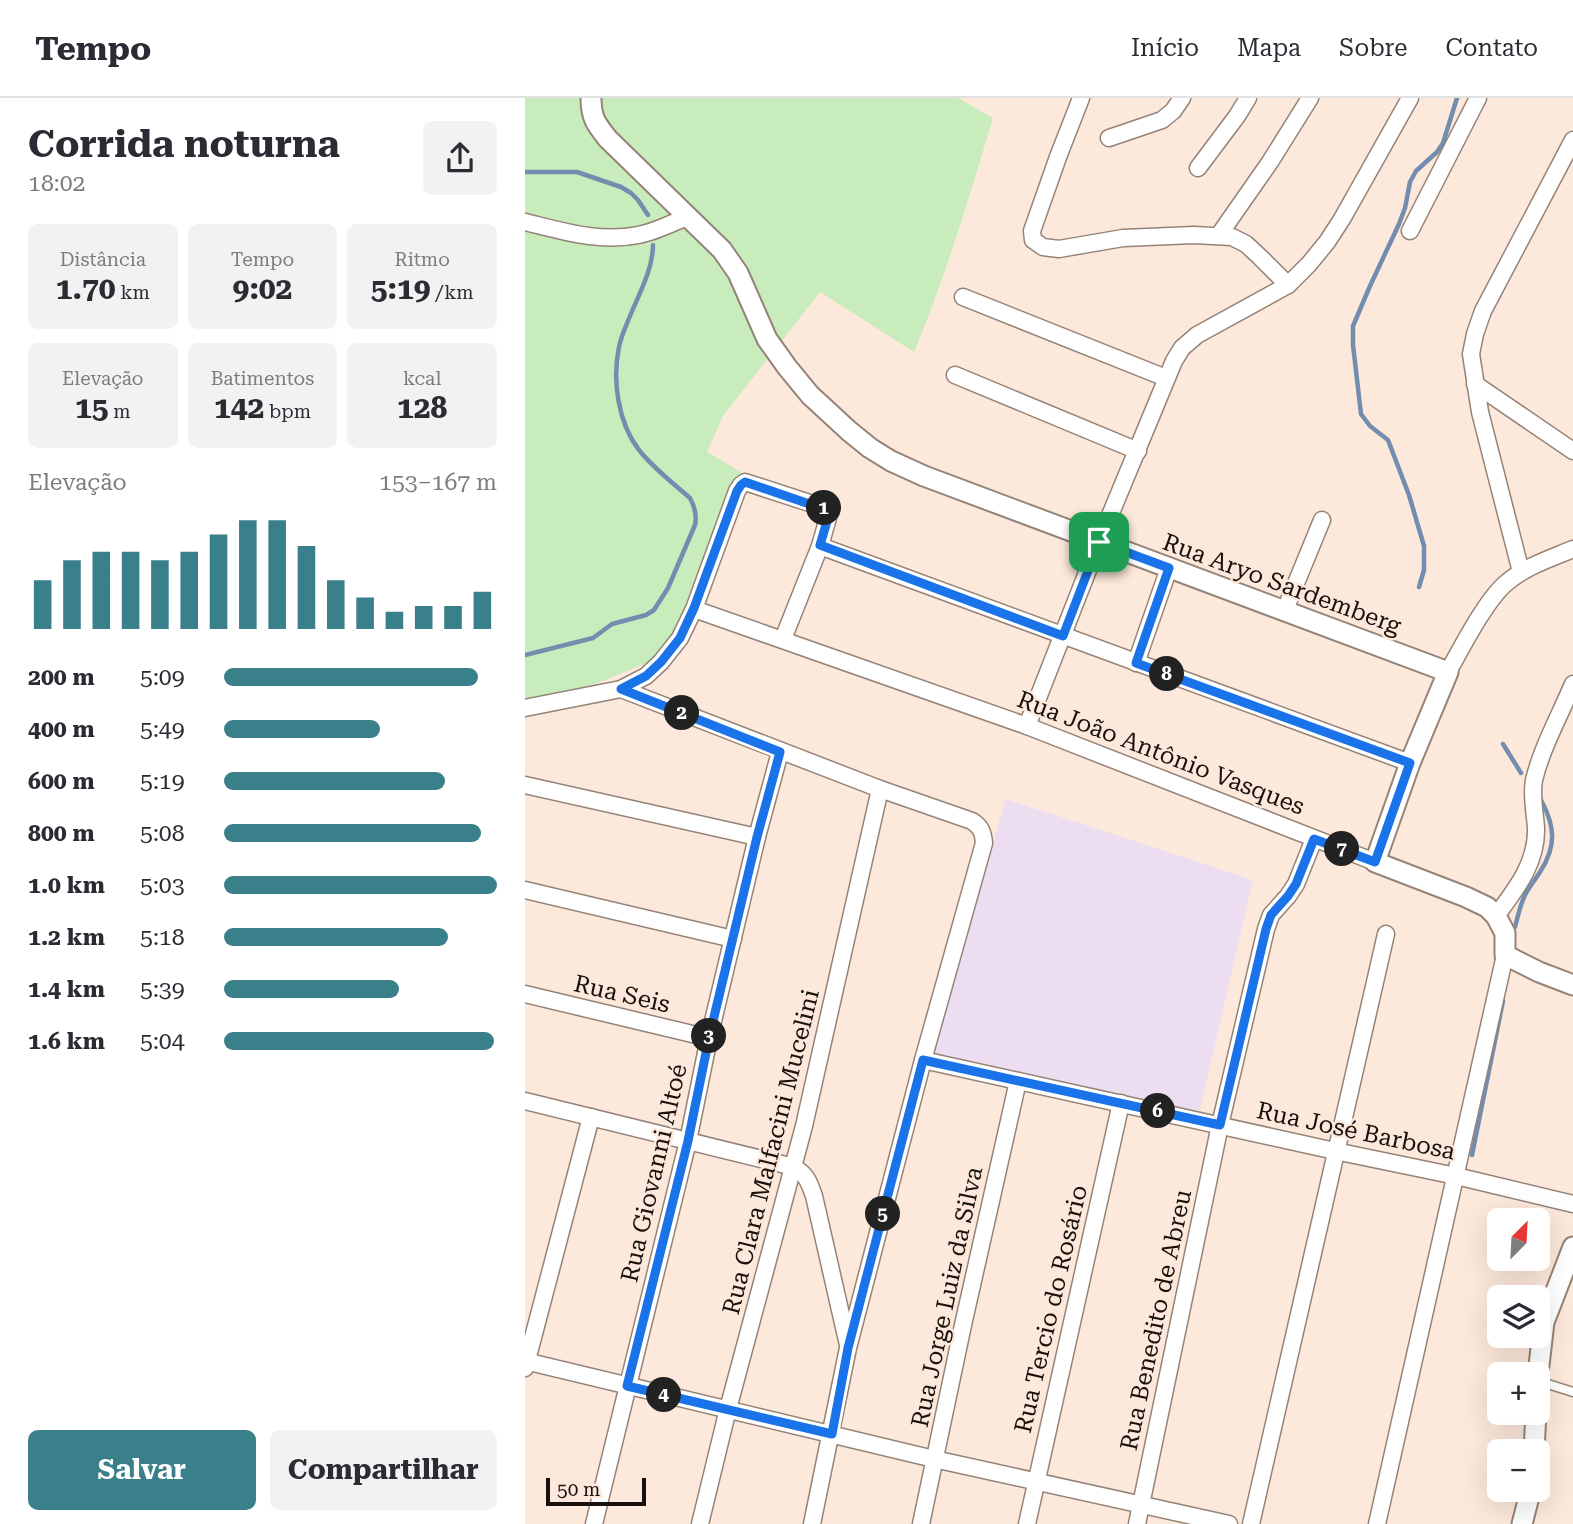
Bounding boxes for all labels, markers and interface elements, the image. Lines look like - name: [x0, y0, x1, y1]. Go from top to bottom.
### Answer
- text: Tempo: [35, 29, 151, 68]
- text: Início: [1131, 34, 1199, 62]
- text: Mapa: [1237, 34, 1301, 62]
- text: Sobre: [1339, 34, 1407, 62]
- text: Contato: [1445, 34, 1538, 62]
- button: share: [423, 121, 497, 195]
- text: Corrida noturna: [28, 122, 340, 166]
- text: 18:02: [28, 170, 85, 197]
- text: Distância: [60, 248, 146, 271]
- text: Tempo: [231, 248, 294, 271]
- text: Ritmo: [394, 248, 450, 271]
- text: 1.70: [56, 271, 116, 306]
- text: 9:02: [233, 271, 292, 306]
- text: 5:19: [371, 271, 431, 306]
- text: km: [116, 281, 150, 304]
- text: /km: [431, 281, 474, 304]
- text: Elevação: [62, 367, 144, 390]
- text: Batimentos: [211, 367, 314, 390]
- text: kcal: [403, 367, 441, 390]
- text: 15: [75, 390, 109, 425]
- text: 142: [214, 390, 264, 425]
- text: 128: [397, 390, 447, 425]
- text: m: [109, 400, 131, 423]
- text: bpm: [264, 400, 311, 423]
- text: Elevação: [28, 469, 127, 496]
- text: 153–167 m: [379, 469, 497, 496]
- pin: 1: [807, 490, 841, 526]
- text: 1: [818, 496, 829, 519]
- pin: [1069, 512, 1129, 572]
- icon: arrive: [1080, 523, 1118, 561]
- street label: Rua Aryo Sardemberg: [1159, 528, 1405, 640]
- pin: 8: [1149, 656, 1185, 692]
- text: 8: [1161, 662, 1172, 685]
- text: 200 m: [28, 664, 95, 691]
- text: 5:09: [140, 664, 185, 691]
- street label: Rua João Antônio Vasques: [1013, 685, 1309, 821]
- pin: 2: [665, 696, 699, 730]
- text: 2: [676, 701, 687, 724]
- text: 400 m: [28, 716, 95, 743]
- text: 5:49: [140, 716, 185, 743]
- text: 600 m: [28, 768, 95, 795]
- text: 5:19: [140, 768, 185, 795]
- text: 800 m: [28, 820, 95, 847]
- text: 5:08: [140, 820, 185, 847]
- pin: 7: [1325, 832, 1359, 866]
- text: 7: [1336, 837, 1347, 860]
- text: 1.0 km: [28, 872, 105, 899]
- text: 5:03: [140, 872, 185, 899]
- text: 1.2 km: [28, 924, 105, 951]
- text: 5:18: [140, 924, 185, 951]
- street label: Rua Seis: [571, 969, 673, 1019]
- text: 1.4 km: [28, 976, 105, 1003]
- text: 5:39: [140, 976, 185, 1003]
- street label: Rua Clara Malfacini Mucelini: [717, 986, 825, 1317]
- pin: 3: [691, 1018, 727, 1054]
- text: 3: [703, 1024, 714, 1047]
- text: 1.6 km: [28, 1028, 105, 1055]
- text: 5:04: [140, 1028, 185, 1055]
- street label: Rua Giovanni Altoé: [615, 1061, 693, 1285]
- pin: 6: [1141, 1094, 1175, 1128]
- street label: Rua José Barbosa: [1254, 1096, 1458, 1166]
- text: 6: [1152, 1099, 1163, 1122]
- street label: Rua Jorge Luiz da Silva: [906, 1164, 988, 1430]
- street label: Rua Tercio do Rosário: [1009, 1182, 1093, 1436]
- street label: Rua Benedito de Abreu: [1115, 1187, 1197, 1453]
- pin: 5: [865, 1196, 901, 1232]
- text: 5: [877, 1202, 888, 1225]
- north arrow: [1487, 1208, 1551, 1270]
- map controls: [1487, 1208, 1550, 1502]
- button: layers: [1487, 1285, 1550, 1348]
- button: +: [1487, 1362, 1550, 1425]
- pin: 4: [647, 1378, 681, 1412]
- text: 4: [658, 1383, 669, 1406]
- button: Salvar: [28, 1430, 256, 1510]
- button: Compartilhar: [270, 1430, 497, 1510]
- button: −: [1487, 1439, 1550, 1502]
- scale bar: [546, 1475, 646, 1507]
- text: 50 m: [557, 1478, 600, 1501]

